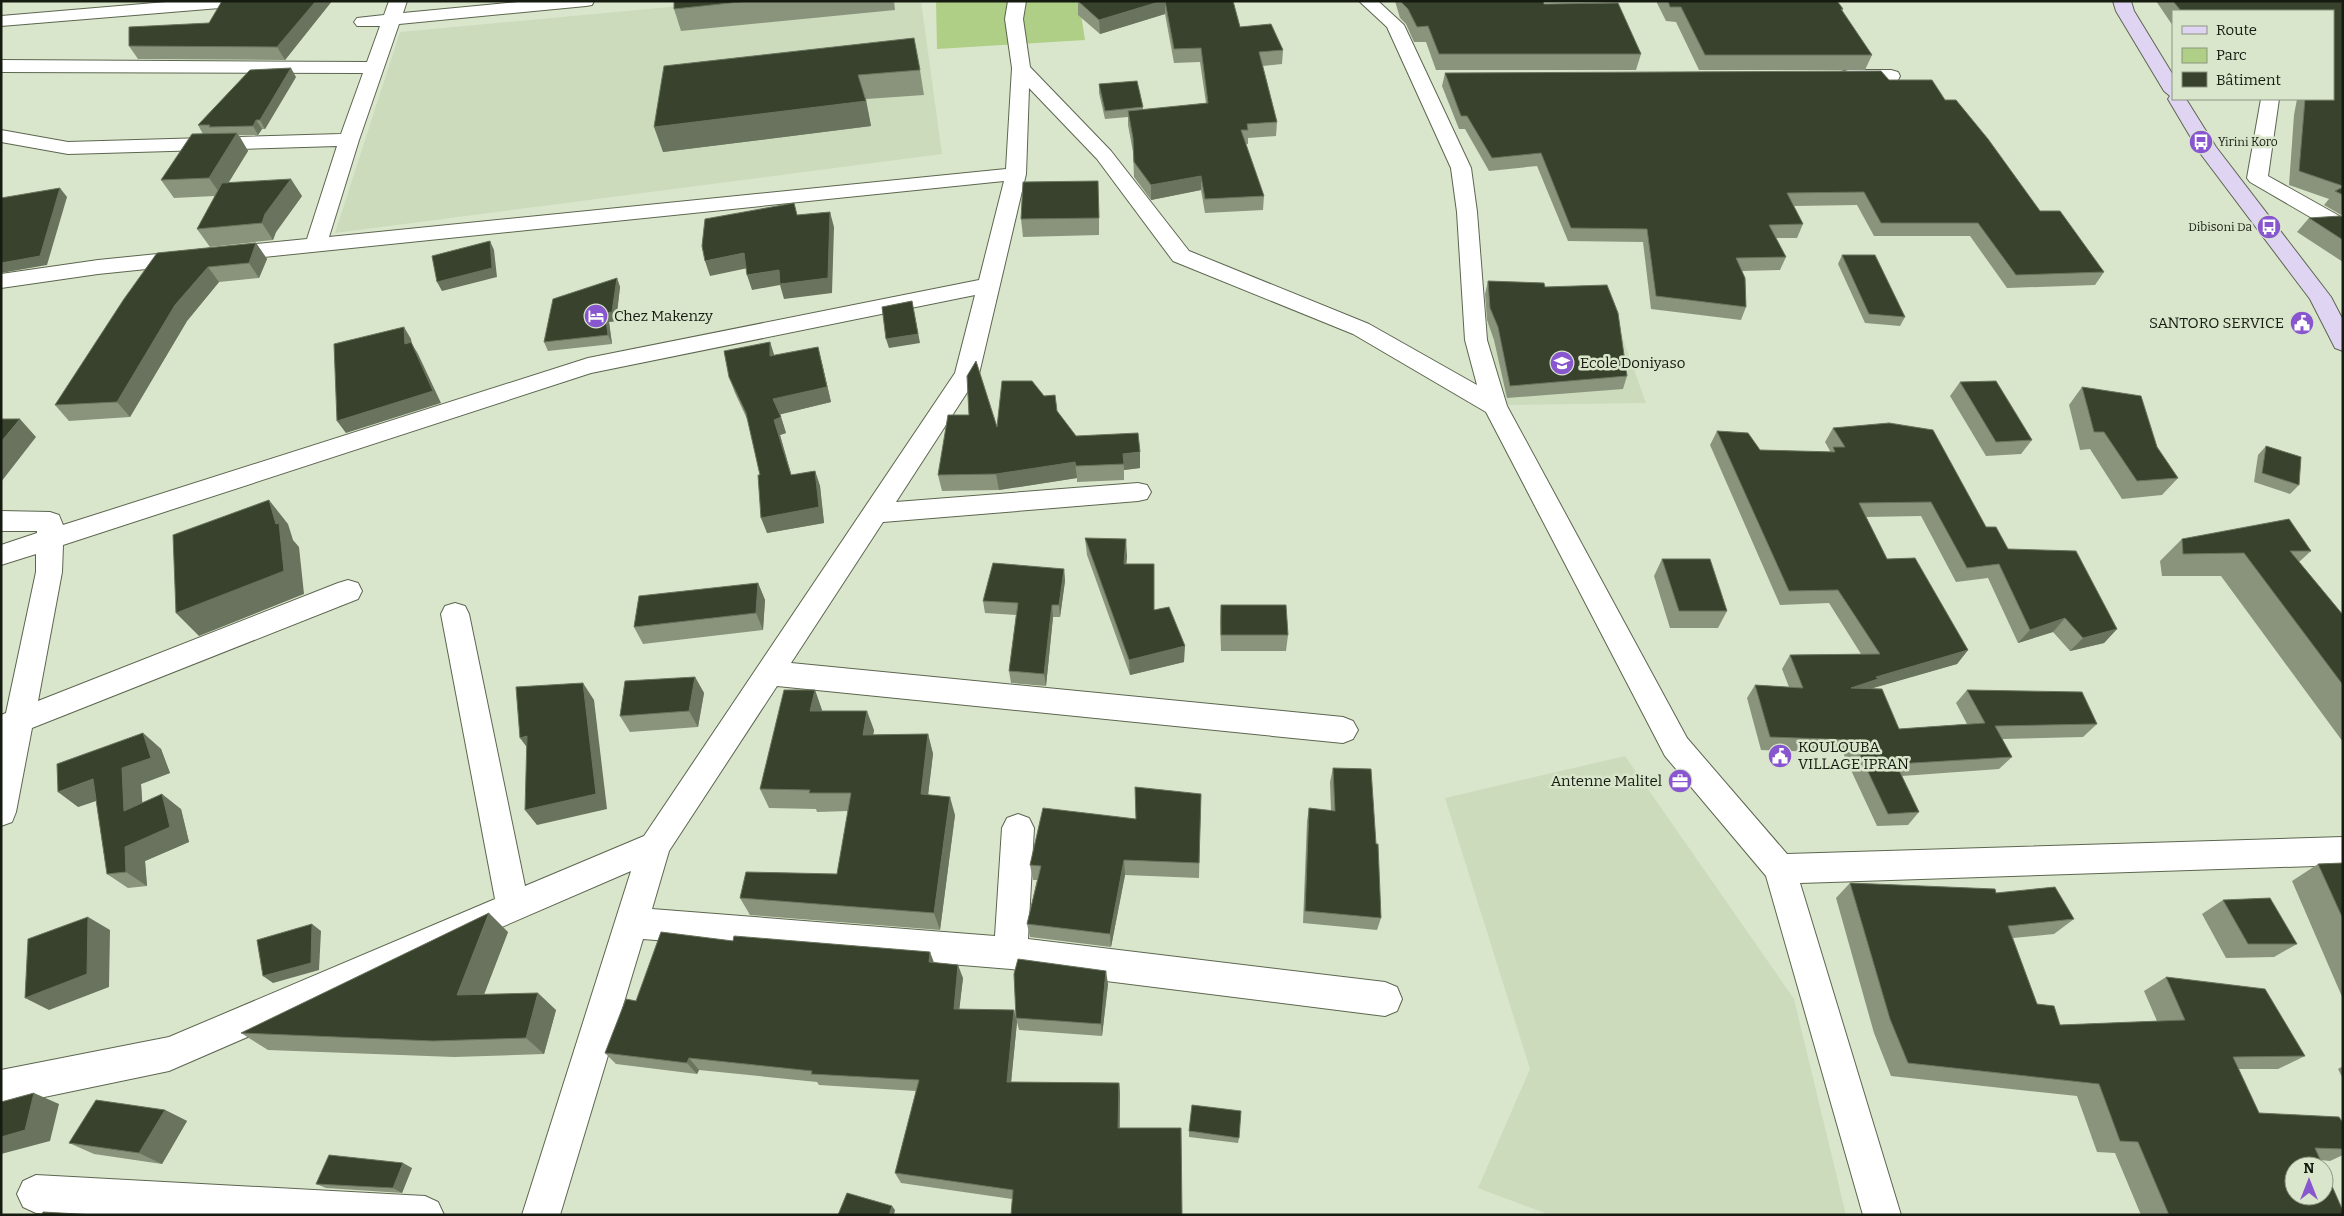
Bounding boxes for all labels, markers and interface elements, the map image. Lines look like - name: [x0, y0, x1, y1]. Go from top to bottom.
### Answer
- legend: [2172, 10, 2334, 100]
- text: Route: [2216, 21, 2257, 39]
- text: Parc: [2216, 46, 2247, 64]
- text: Bâtiment: [2216, 71, 2281, 89]
- bus stop icon: Yirini Koro: [2188, 129, 2214, 155]
- place label: Yirini Koro: [2218, 135, 2278, 149]
- bus stop icon: Dibisoni Da: [2256, 214, 2282, 240]
- place label: Dibisoni Da: [2188, 220, 2252, 234]
- hotel icon: Chez Makenzy: [583, 303, 609, 329]
- place label: Chez Makenzy: [614, 307, 713, 325]
- public building icon: SANTORO SERVICE: [2289, 310, 2315, 336]
- place label: SANTORO SERVICE: [2149, 314, 2284, 332]
- school or university icon: Ecole Doniyaso: [1549, 350, 1575, 376]
- place label: Ecole Doniyaso: [1580, 354, 1685, 372]
- place label: KOULOUBA VILLAGE IPRAN: [1798, 738, 1909, 773]
- public building icon: KOULOUBA VILLAGE IPRAN: [1767, 743, 1793, 769]
- office icon: Antenne Malitel: [1667, 768, 1693, 794]
- place label: Antenne Malitel: [1551, 772, 1662, 790]
- north arrow: [2284, 1156, 2334, 1206]
- text: N: [2304, 1160, 2315, 1177]

